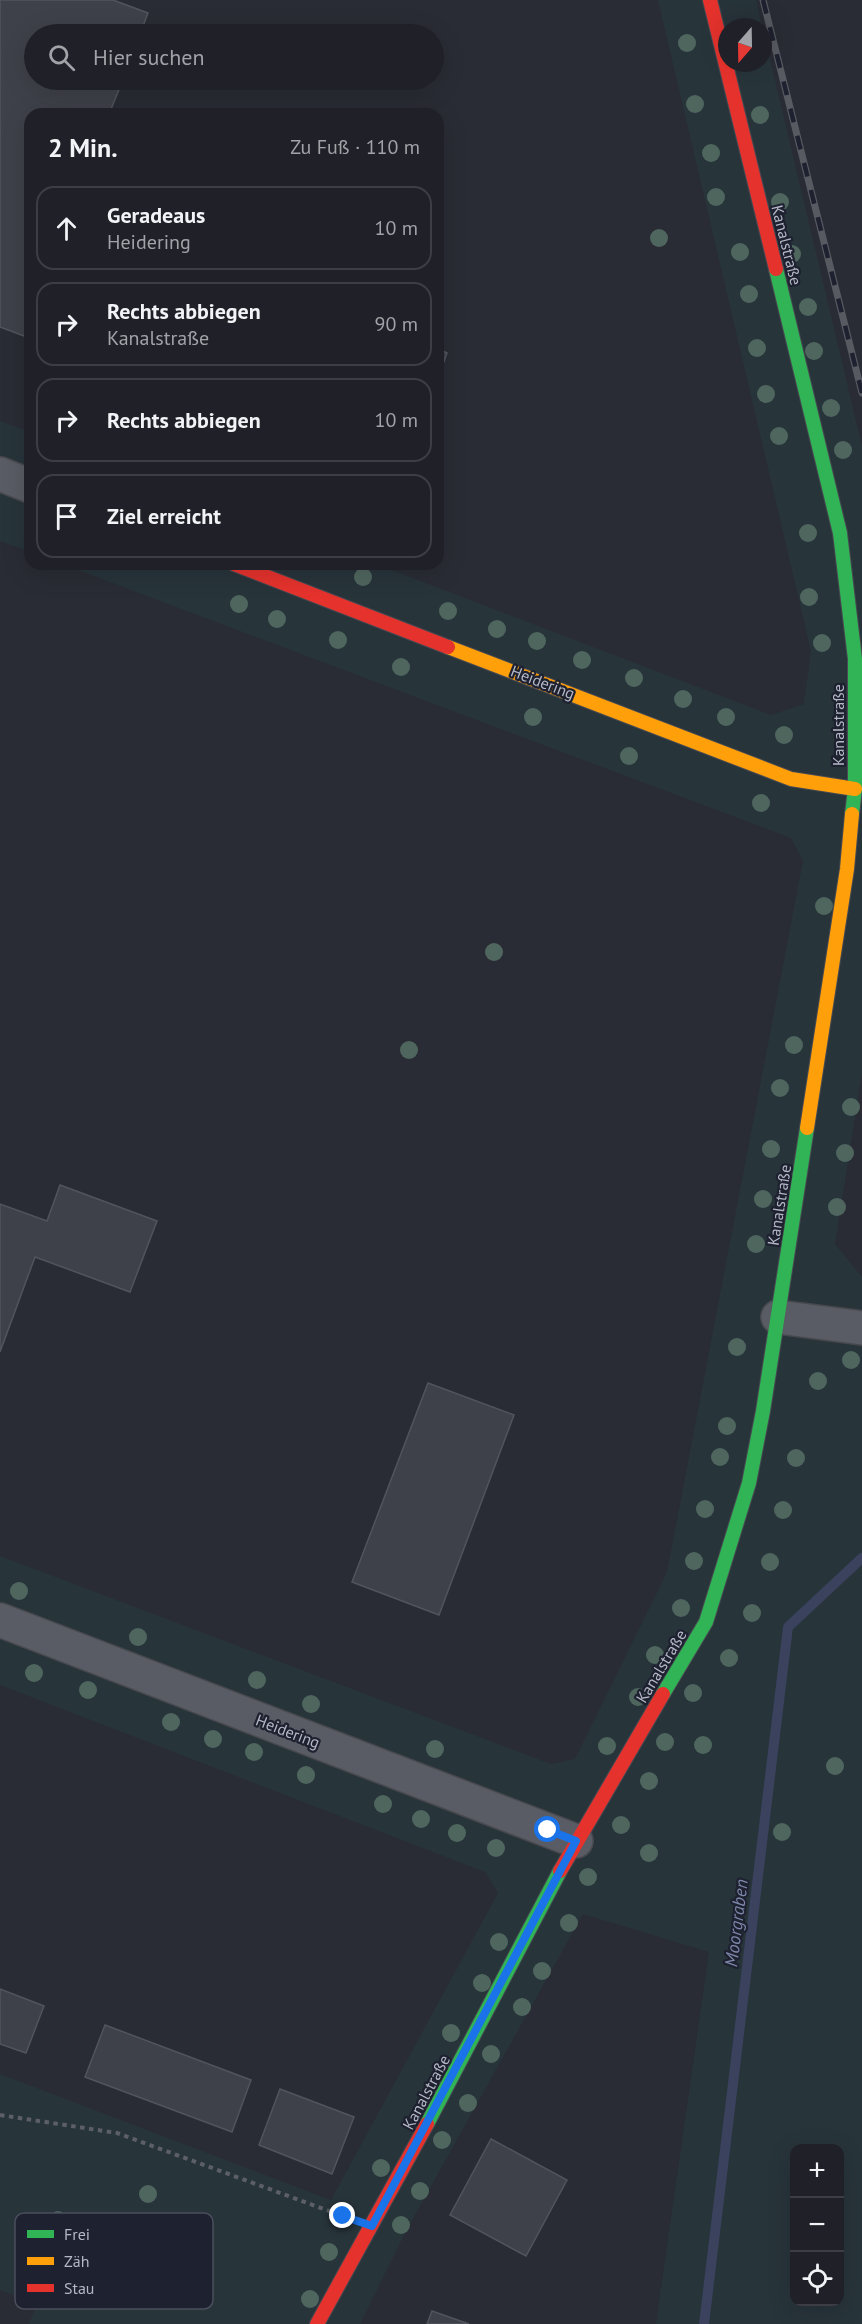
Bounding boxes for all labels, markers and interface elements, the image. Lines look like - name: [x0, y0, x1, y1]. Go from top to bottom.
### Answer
- north arrow: [718, 18, 772, 72]
- search box: [24, 24, 444, 90]
- icon: search: [45, 41, 78, 74]
- text: Hier suchen: [93, 43, 205, 71]
- text: 2 Min.: [48, 131, 118, 164]
- text: Zu Fuß · 110 m: [290, 134, 420, 160]
- text: Geradeaus: [107, 201, 205, 229]
- street label: Kanalstraße: [767, 203, 807, 287]
- icon: ahead: [50, 212, 83, 245]
- text: 10 m: [375, 215, 418, 241]
- text: Heidering: [107, 229, 191, 255]
- text: Rechts abbiegen: [107, 297, 261, 325]
- icon: right: [50, 308, 83, 341]
- text: 90 m: [375, 311, 418, 337]
- text: Kanalstraße: [107, 325, 209, 351]
- icon: right: [50, 404, 83, 437]
- text: Rechts abbiegen: [107, 406, 261, 434]
- text: 10 m: [375, 407, 418, 433]
- icon: arrive: [50, 500, 83, 533]
- text: Ziel erreicht: [107, 502, 221, 530]
- street label: Heidering: [508, 661, 578, 703]
- street label: Kanalstraße: [828, 684, 848, 766]
- street label: Kanalstraße: [763, 1163, 795, 1247]
- street label: Kanalstraße: [631, 1626, 691, 1706]
- street label: Heidering: [253, 1710, 323, 1752]
- route start: [534, 1816, 560, 1842]
- water label: Moorgraben: [719, 1878, 753, 1968]
- street label: Kanalstraße: [398, 2051, 454, 2133]
- map controls: [790, 2144, 844, 2306]
- button: +: [790, 2144, 844, 2198]
- button: −: [790, 2198, 844, 2252]
- route end: [329, 2202, 355, 2228]
- legend: [15, 2213, 213, 2309]
- text: Frei: [64, 2224, 90, 2244]
- text: Zäh: [64, 2251, 89, 2271]
- button: locate: [790, 2252, 844, 2306]
- text: Stau: [64, 2278, 94, 2298]

